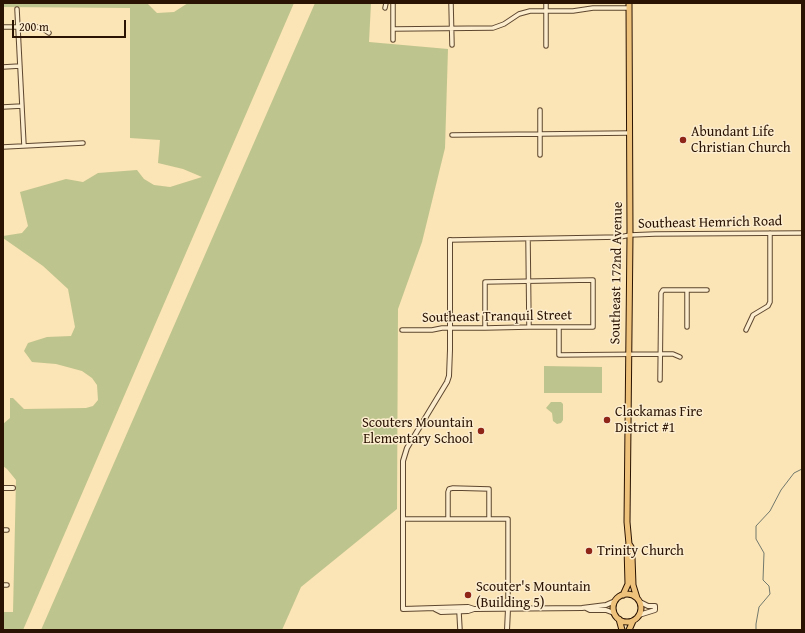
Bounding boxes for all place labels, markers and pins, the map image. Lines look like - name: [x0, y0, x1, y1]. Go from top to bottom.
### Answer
- place label: Abundant Life Christian Church: [691, 124, 791, 156]
- marker: Abundant Life Christian Church: [678, 135, 688, 145]
- place label: Clackamas Fire District #1: [615, 404, 702, 436]
- place label: Scouters Mountain Elementary School: [362, 415, 473, 448]
- marker: Clackamas Fire District #1: [602, 415, 612, 425]
- marker: Scouters Mountain Elementary School: [476, 426, 486, 436]
- place label: Trinity Church: [597, 543, 684, 559]
- marker: Trinity Church: [584, 546, 594, 556]
- place label: Scouter's Mountain (Building 5): [476, 579, 591, 612]
- marker: Scouter's Mountain (Building 5): [463, 590, 473, 600]

